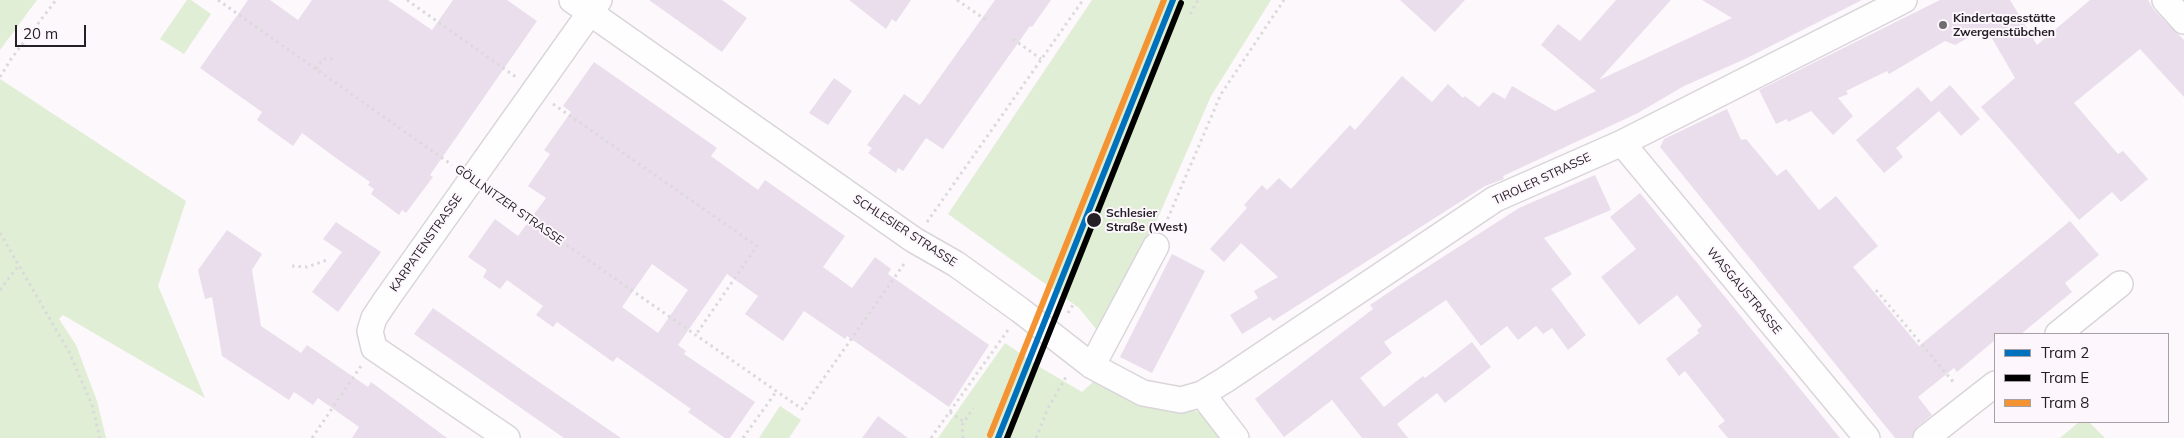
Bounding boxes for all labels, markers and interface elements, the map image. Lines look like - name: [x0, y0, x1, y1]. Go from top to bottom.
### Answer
- place label: Kindertagesstätte Zwergenstübchen: [1953, 11, 2056, 39]
- scale bar: [18, 15, 89, 47]
- marker: Kindertagesstätte Zwergenstübchen: [1937, 19, 1949, 31]
- text: 20 m: [23, 24, 58, 43]
- street label: TIROLER STRASSE: [1491, 150, 1593, 208]
- street label: GÖLLNITZER STRASSE: [452, 162, 566, 248]
- street label: KARPATENSTRASSE: [387, 191, 465, 295]
- street label: SCHLESIER STRASSE: [850, 192, 960, 270]
- place label: Schlesier Straße (West): [1106, 206, 1188, 234]
- marker: Schlesier Straße (West): [1085, 211, 1103, 229]
- street label: WASGAUSTRASSE: [1704, 245, 1784, 337]
- legend: [1994, 333, 2169, 423]
- text: Tram 2: [2041, 343, 2089, 362]
- text: Tram E: [2041, 368, 2089, 387]
- text: Tram 8: [2041, 393, 2089, 412]

